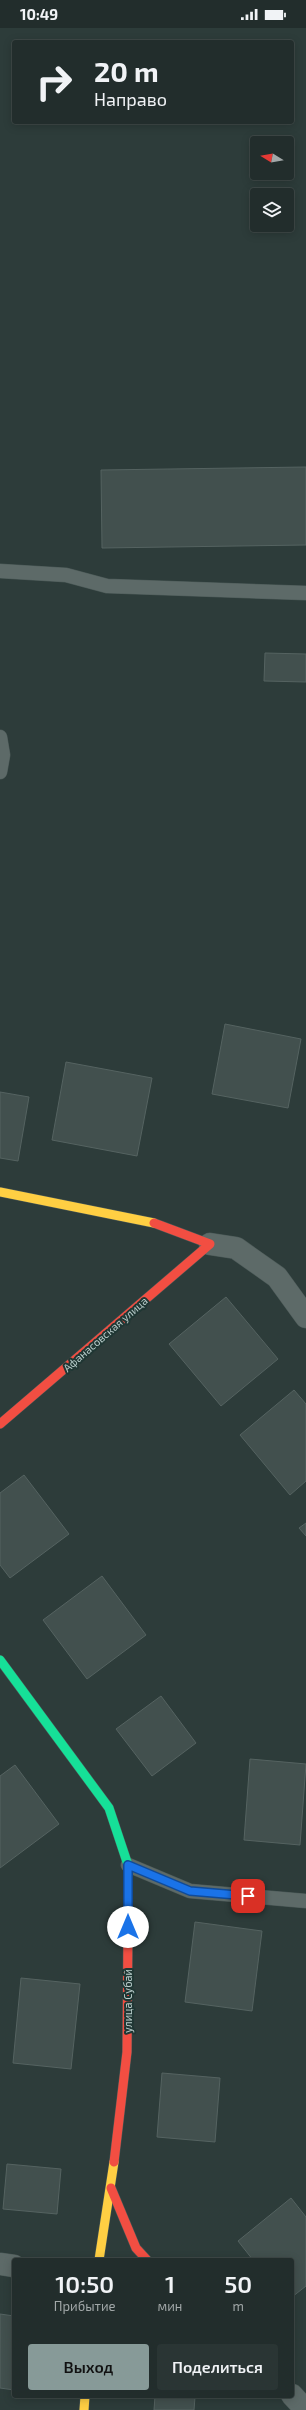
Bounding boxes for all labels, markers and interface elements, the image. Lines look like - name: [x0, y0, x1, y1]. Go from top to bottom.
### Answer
- text: 10:49: [20, 5, 58, 23]
- text: 20 m: [94, 54, 159, 88]
- icon: right: [28, 56, 80, 108]
- text: Направо: [94, 88, 167, 110]
- north arrow: [250, 136, 294, 180]
- map controls: [250, 136, 294, 232]
- button: layers: [250, 188, 294, 232]
- street label: Афанасовская улица: [60, 1294, 150, 1375]
- pin: [231, 1879, 265, 1913]
- icon: arrive: [237, 1885, 259, 1907]
- position arrow: [107, 1906, 149, 1948]
- street label: улица Субай: [121, 1969, 135, 2033]
- text: 10:50: [55, 2269, 114, 2298]
- text: 1: [165, 2269, 175, 2298]
- text: 50: [224, 2269, 252, 2298]
- text: Прибытие: [54, 2298, 116, 2314]
- text: мин: [157, 2298, 182, 2314]
- text: m: [232, 2298, 244, 2314]
- button: Выход: [28, 2344, 149, 2390]
- button: Поделиться: [157, 2344, 278, 2390]

